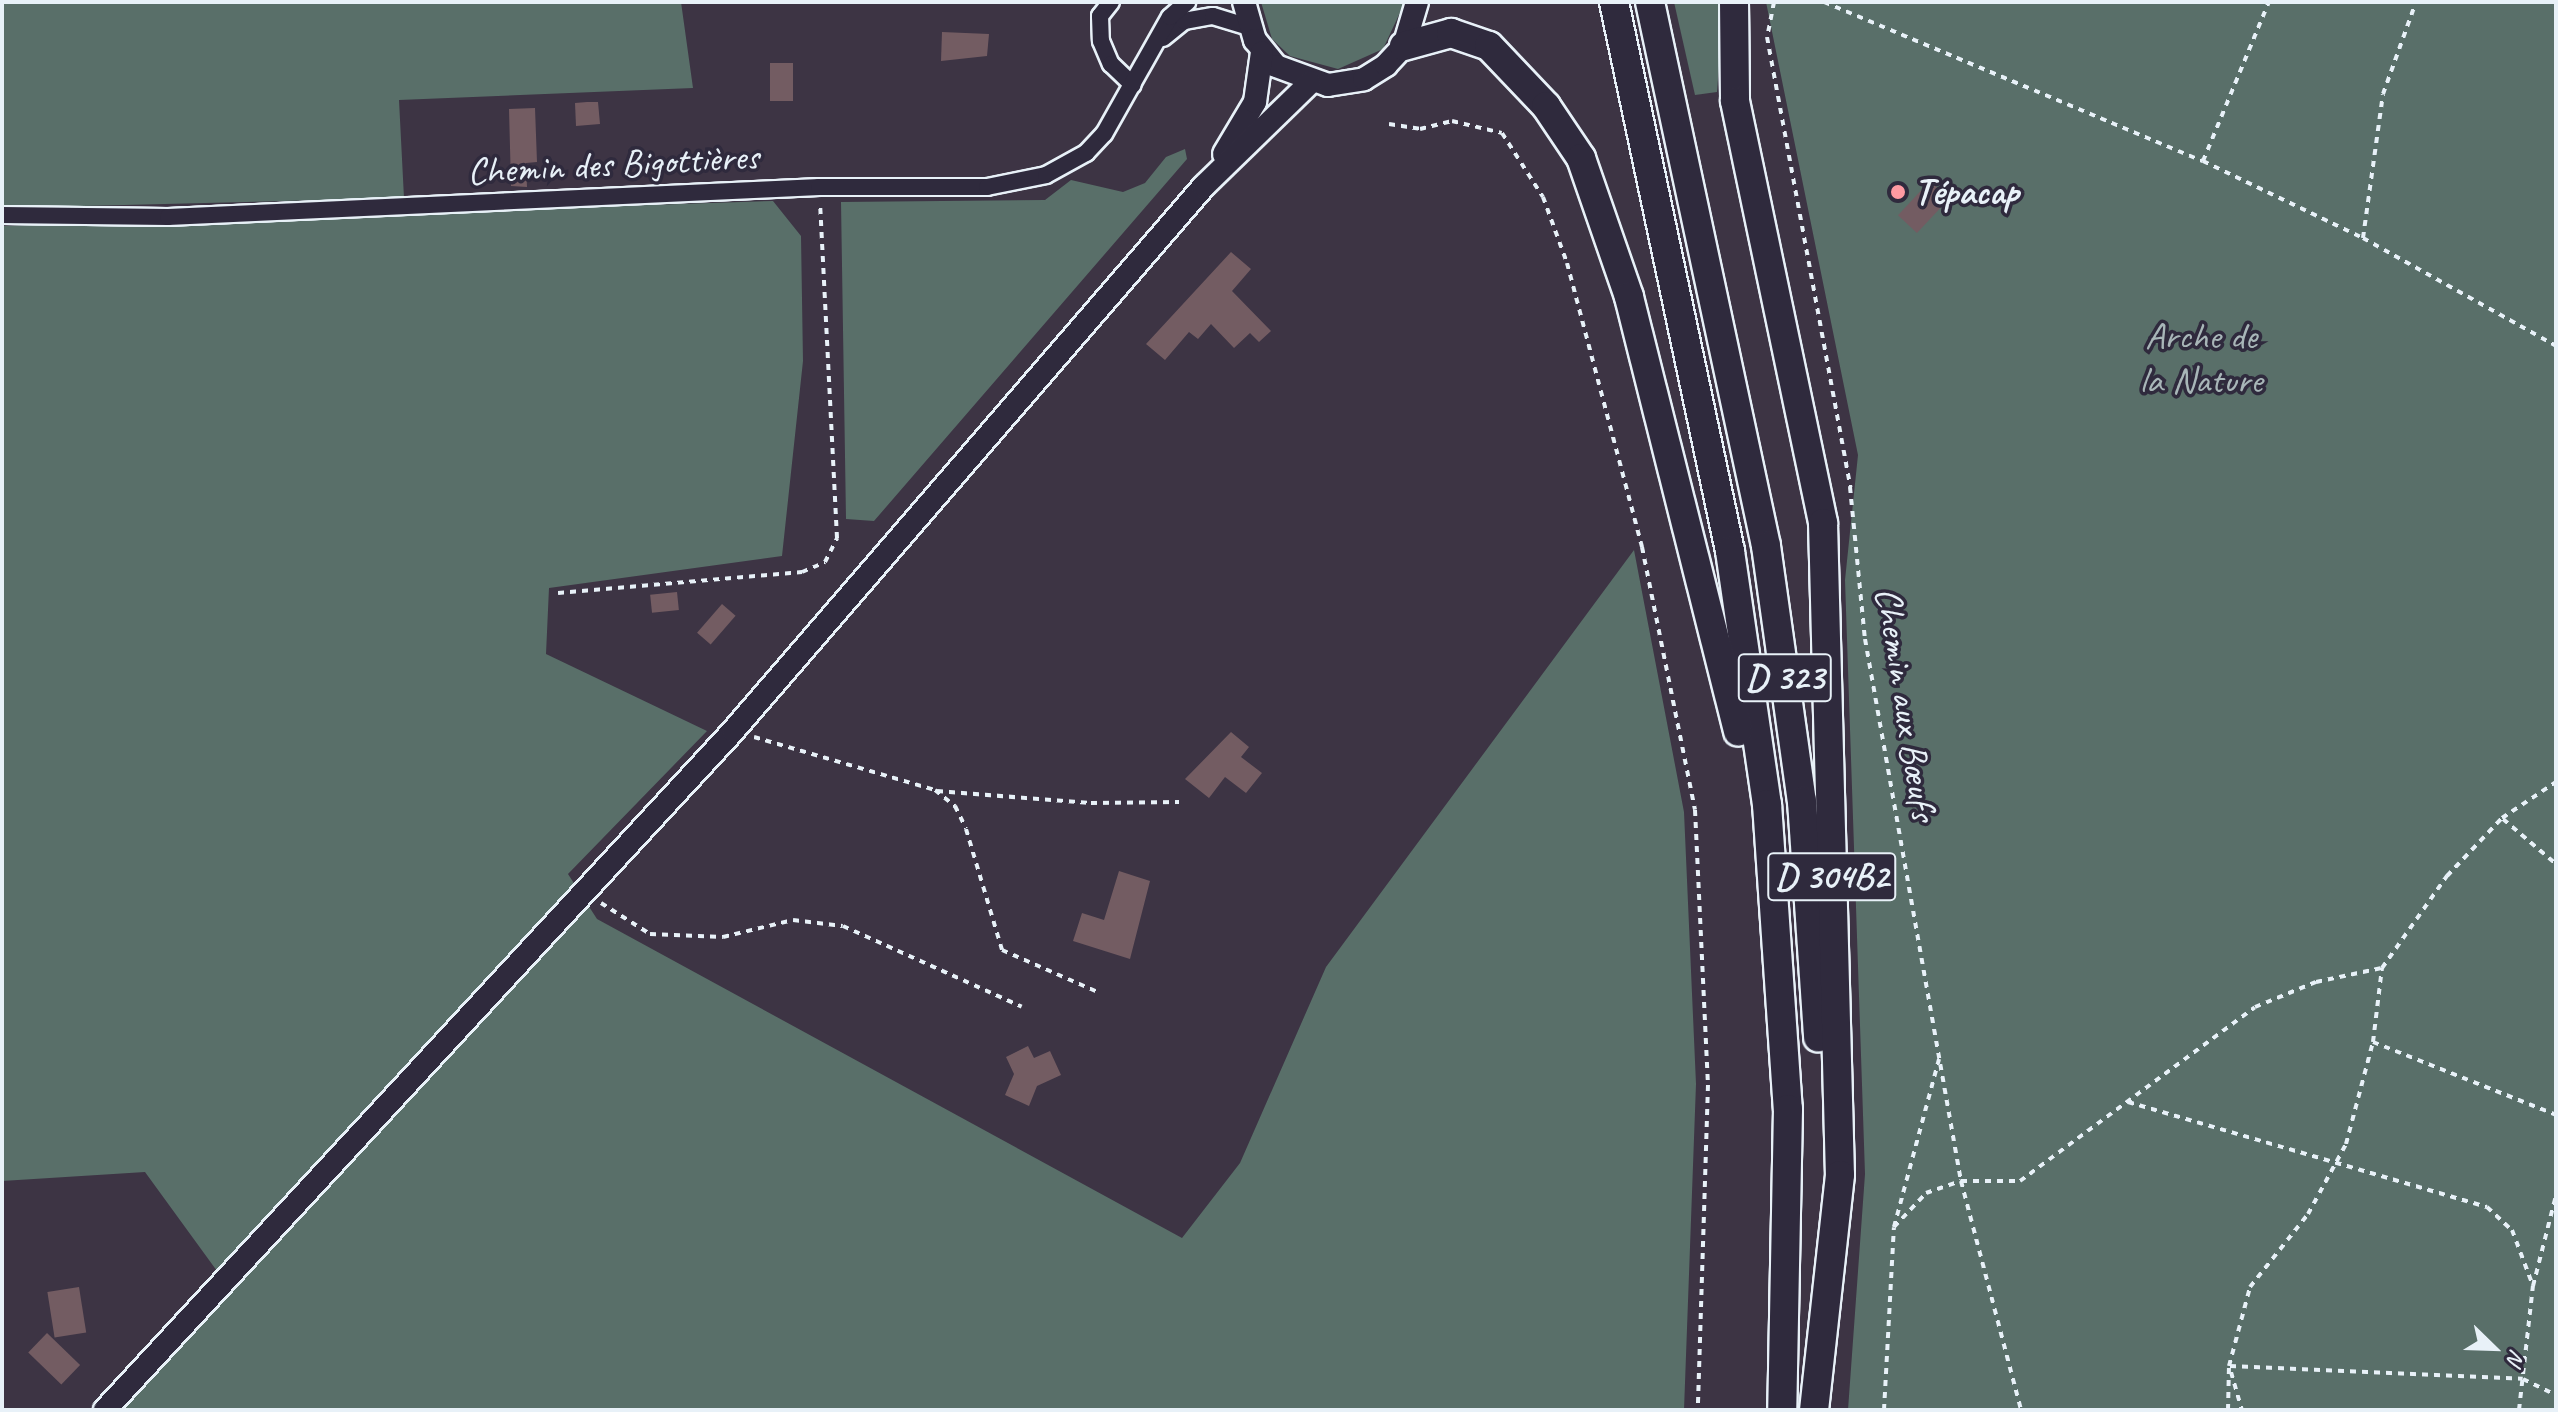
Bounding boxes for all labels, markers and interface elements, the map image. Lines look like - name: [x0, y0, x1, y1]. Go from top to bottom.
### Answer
- street label: Chemin des Bigottières: [466, 134, 760, 194]
- place label: Tépacap: [1914, 169, 2019, 215]
- marker: Tépacap: [1889, 183, 1907, 201]
- park label: Arche de la Nature: [2139, 313, 2263, 402]
- street label: Chemin aux Bœufs: [1865, 584, 1947, 824]
- road number: D 323: [1737, 646, 1833, 710]
- road number: D 304B2: [1766, 845, 1898, 909]
- north arrow: [2454, 1308, 2534, 1388]
- text: N: [2501, 1346, 2532, 1369]

